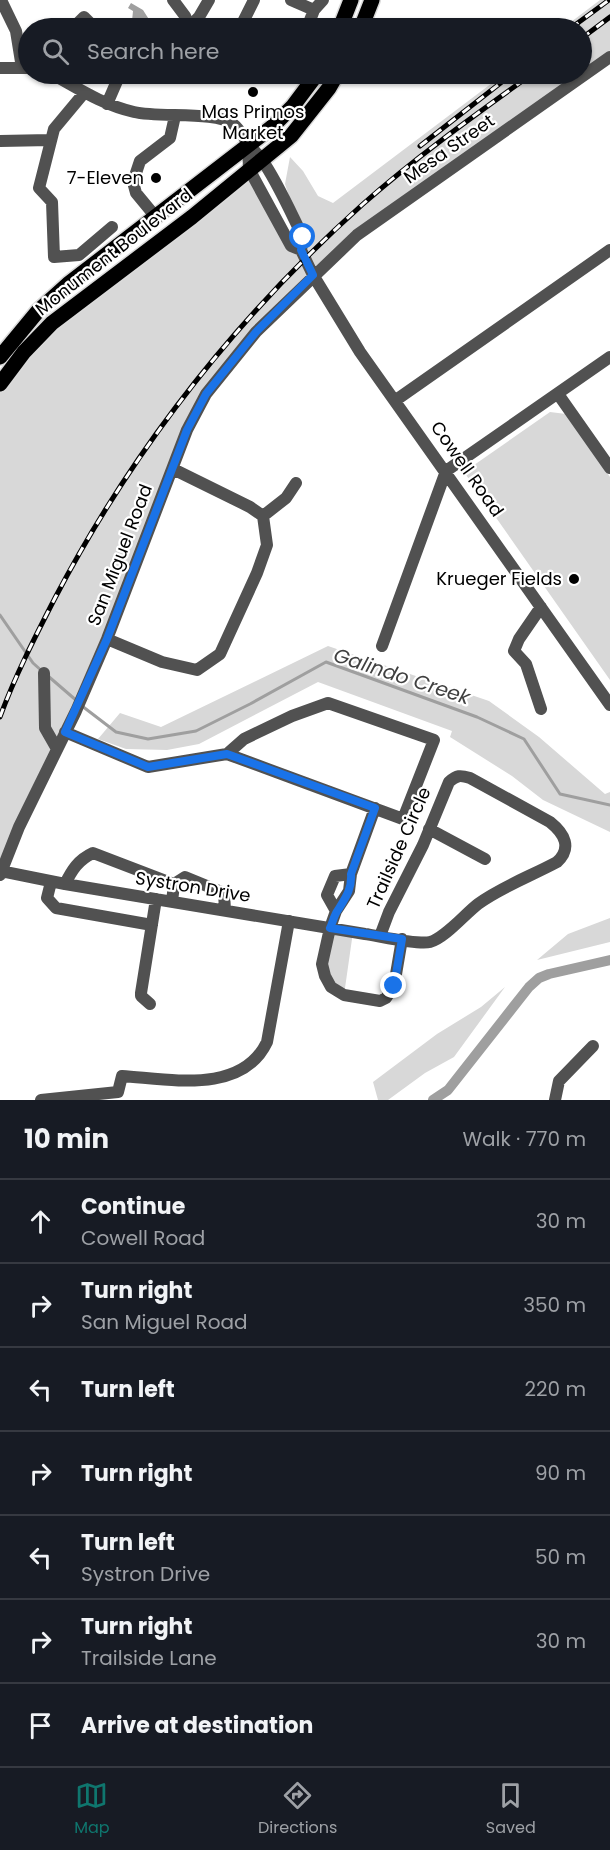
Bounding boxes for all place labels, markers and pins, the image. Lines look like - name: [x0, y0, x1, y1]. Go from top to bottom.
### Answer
- marker: Mas Primos Market: [246, 85, 260, 99]
- place label: Mas Primos Market: [202, 99, 304, 145]
- place label: 7-Eleven: [67, 165, 144, 190]
- marker: 7-Eleven: [149, 171, 163, 185]
- place label: Krueger Fields: [436, 566, 562, 591]
- marker: Krueger Fields: [567, 572, 581, 586]

